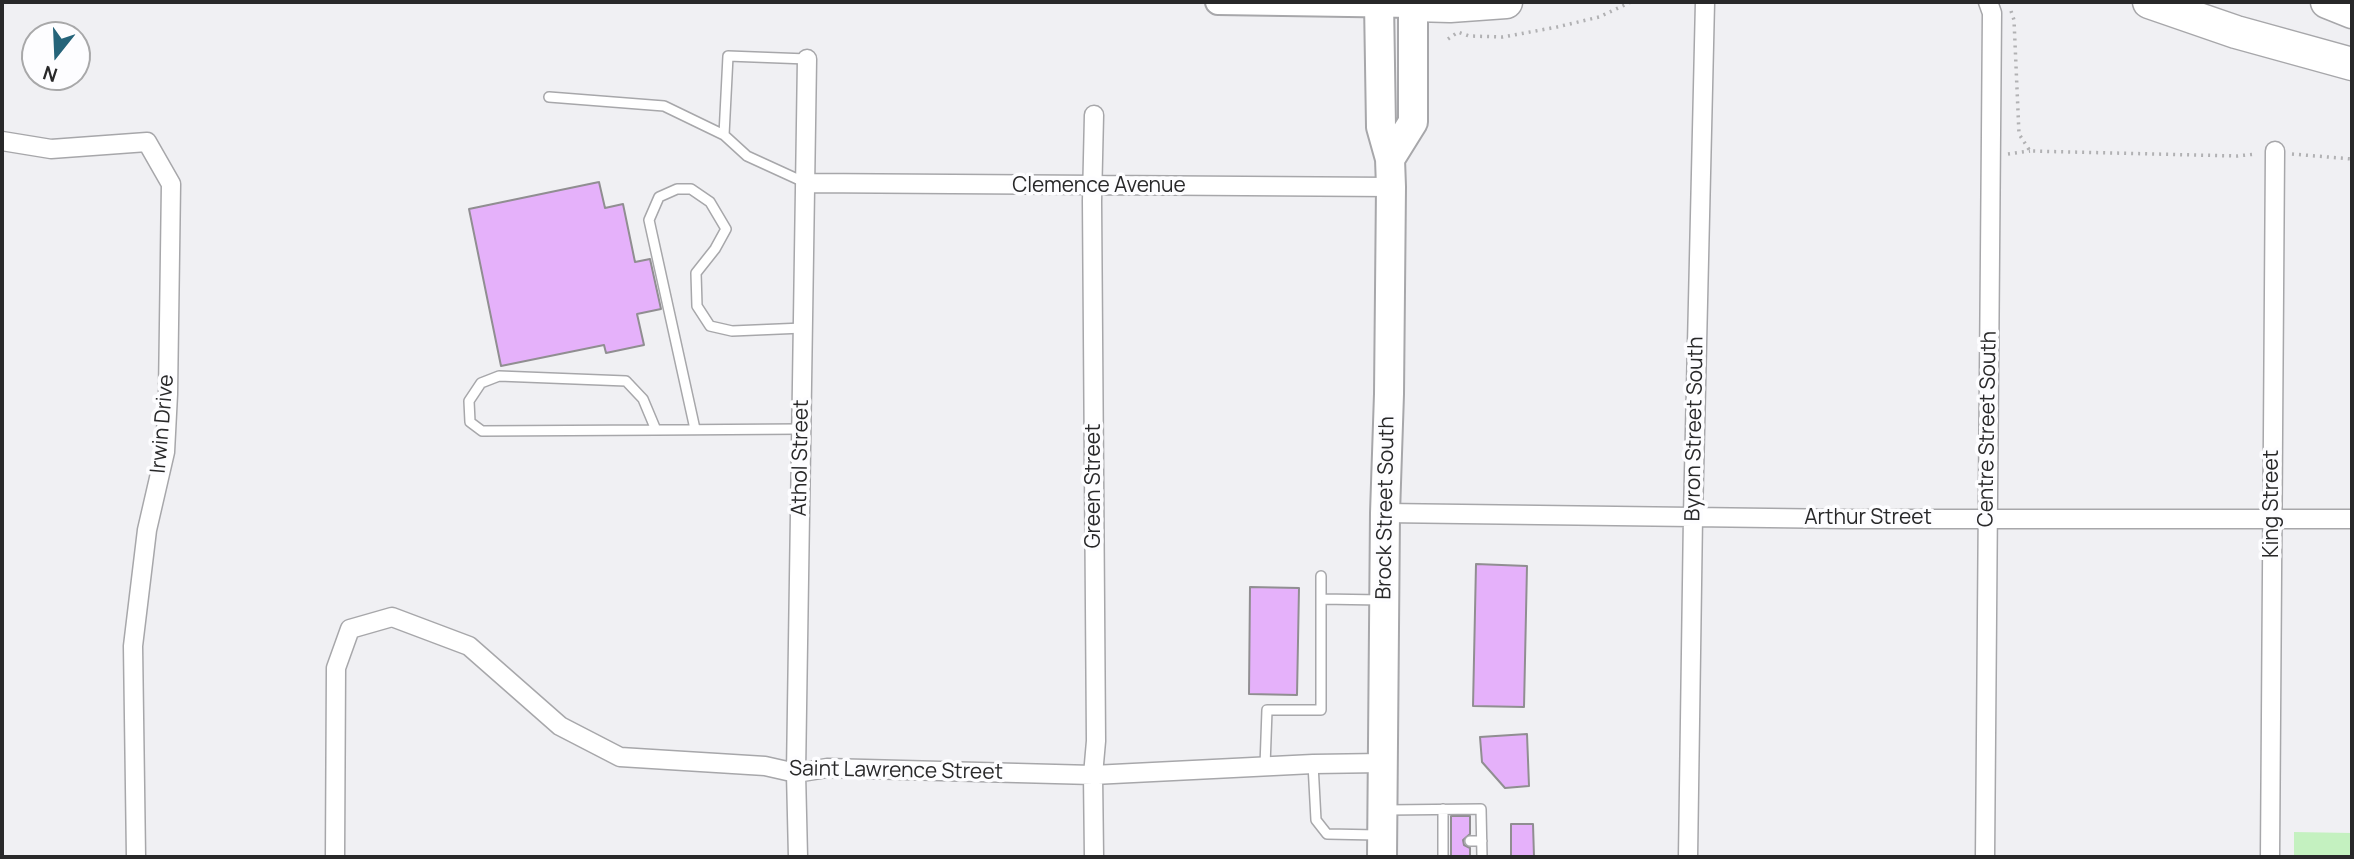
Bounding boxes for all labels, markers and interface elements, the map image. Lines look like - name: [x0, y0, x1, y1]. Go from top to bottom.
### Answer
- north arrow: [21, 21, 91, 91]
- text: N: [40, 60, 61, 89]
- street label: Clemence Avenue: [1012, 173, 1186, 199]
- street label: Centre Street South: [1974, 331, 2002, 527]
- street label: Byron Street South: [1681, 336, 1709, 522]
- street label: Irwin Drive: [146, 373, 180, 475]
- street label: Athol Street: [787, 399, 815, 517]
- street label: Brock Street South: [1372, 416, 1400, 600]
- street label: Green Street: [1081, 424, 1107, 548]
- street label: King Street: [2259, 450, 2285, 558]
- street label: Arthur Street: [1804, 505, 1932, 531]
- street label: Saint Lawrence Street: [789, 757, 1003, 785]

